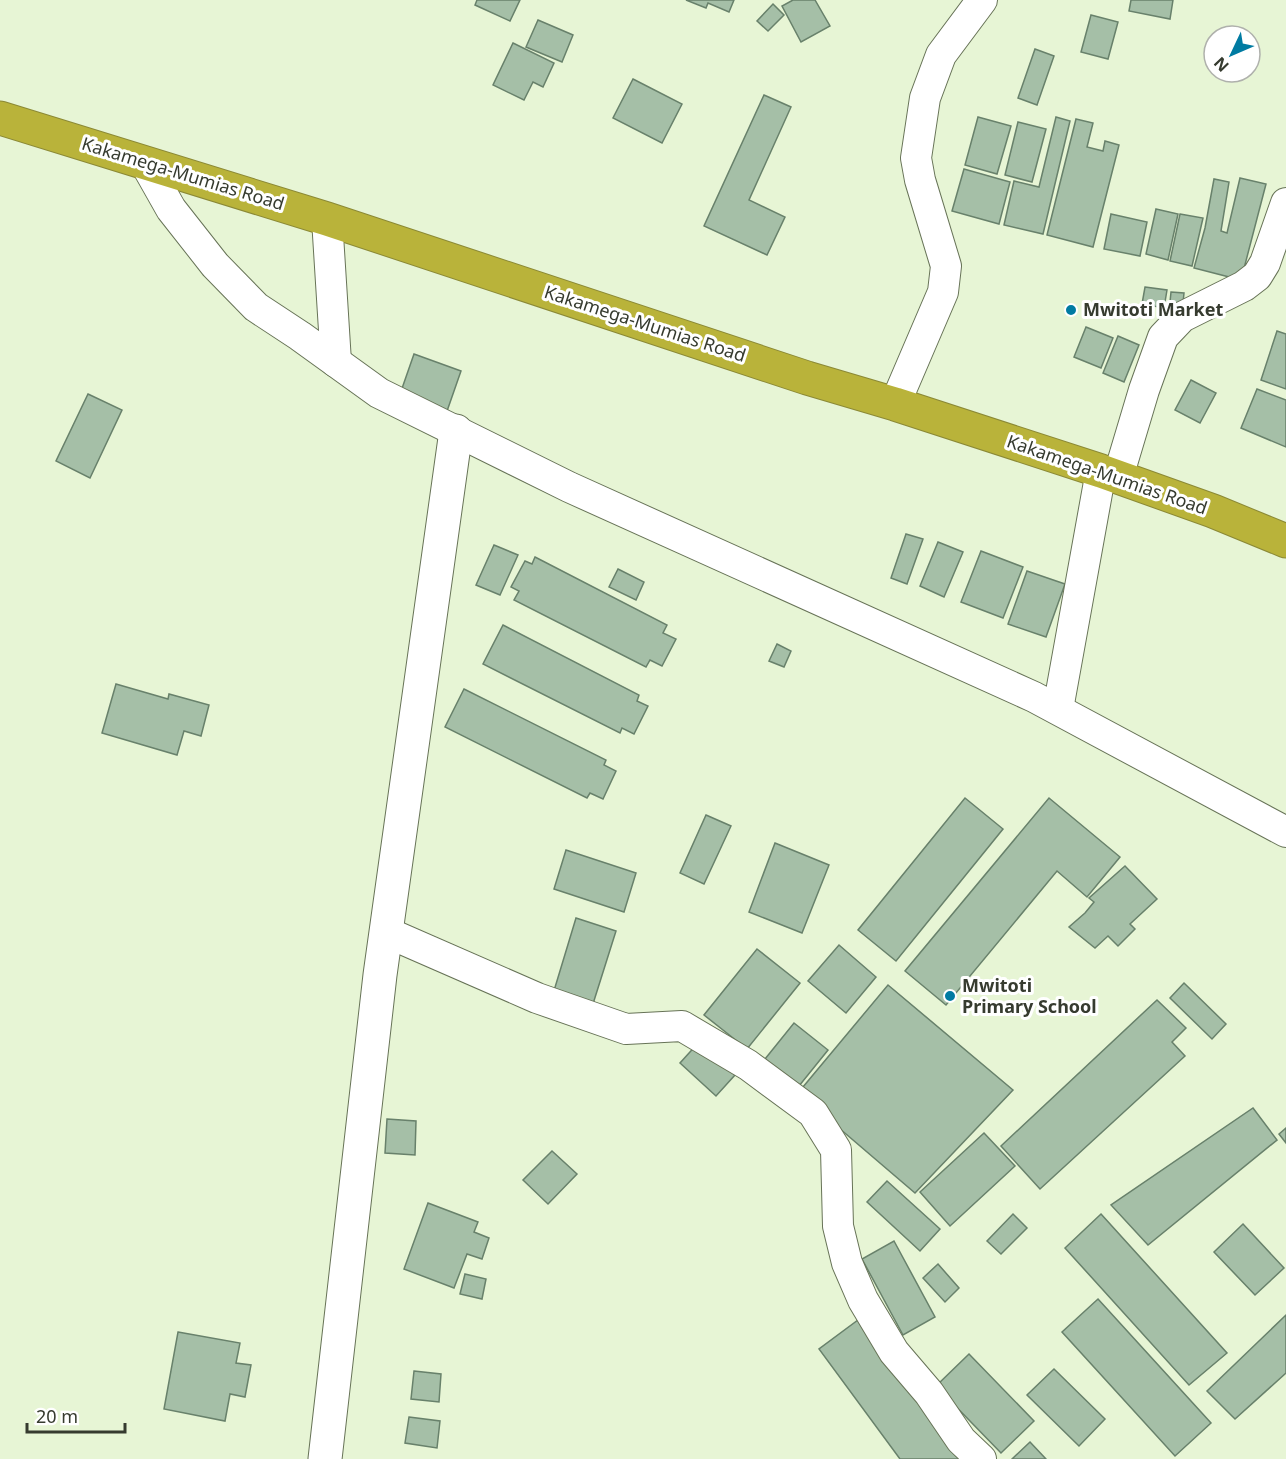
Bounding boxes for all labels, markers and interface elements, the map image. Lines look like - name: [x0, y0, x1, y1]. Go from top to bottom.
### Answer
- north arrow: [1202, 24, 1262, 84]
- text: N: [1209, 52, 1234, 77]
- street label: Kakamega-Mumias Road: [79, 131, 287, 215]
- street label: Kakamega-Mumias Road: [542, 279, 749, 367]
- place label: Mwitoti Market: [1083, 297, 1223, 321]
- marker: Mwitoti Market: [1064, 303, 1078, 317]
- street label: Kakamega-Mumias Road: [1004, 428, 1211, 520]
- place label: Mwitoti Primary School: [962, 973, 1097, 1018]
- marker: Mwitoti Primary School: [943, 989, 957, 1003]
- scale bar: [27, 1396, 124, 1434]
- text: 20 m: [36, 1404, 78, 1428]

